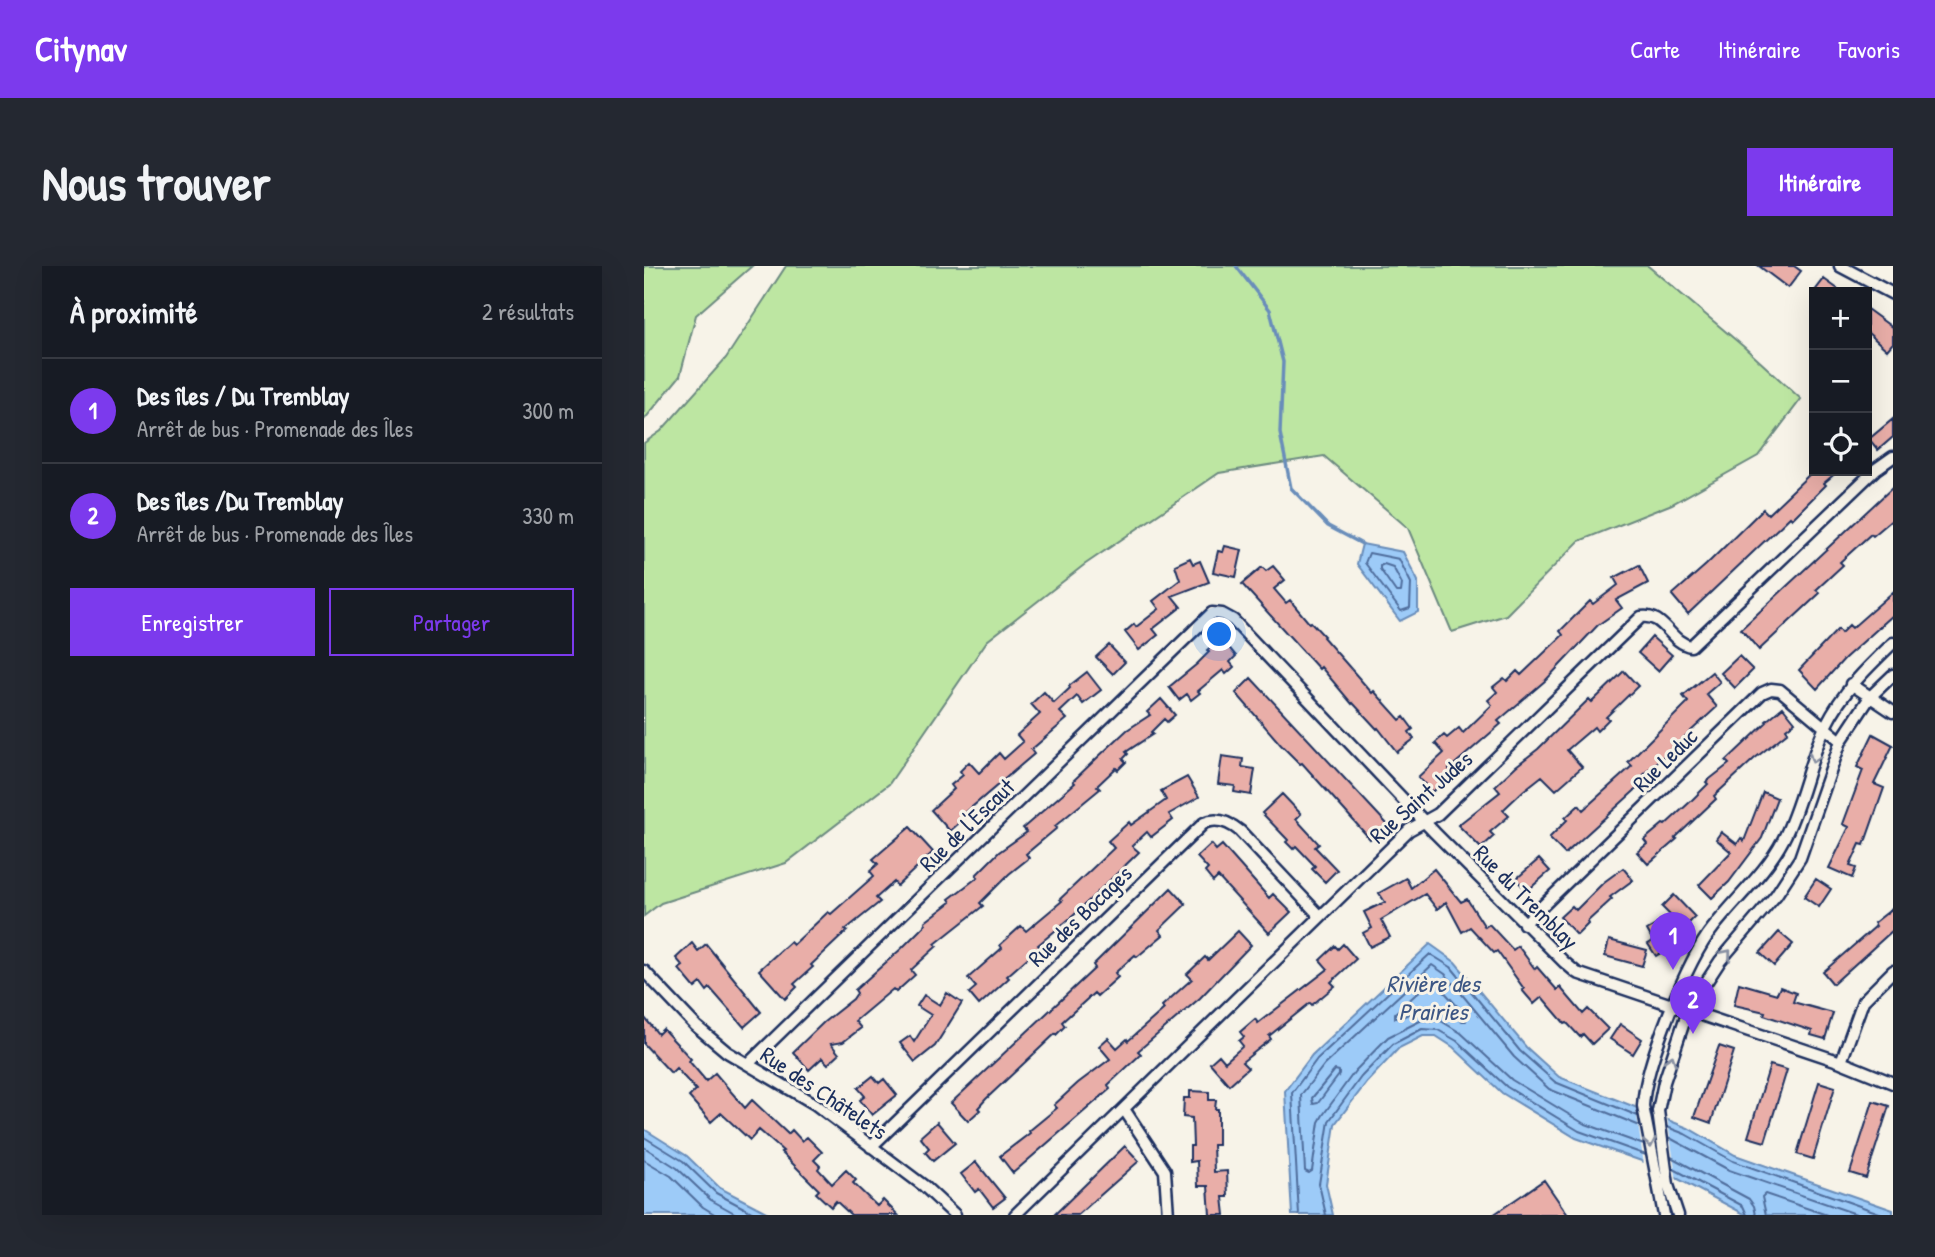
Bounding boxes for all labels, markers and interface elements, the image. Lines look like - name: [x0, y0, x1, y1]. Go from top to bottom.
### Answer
- text: Citynav: [35, 27, 127, 71]
- text: Carte: [1630, 33, 1680, 65]
- text: Itinéraire: [1718, 33, 1800, 65]
- text: Favoris: [1838, 33, 1900, 65]
- button: Itinéraire: [1747, 148, 1893, 216]
- text: Nous trouver: [42, 149, 271, 215]
- map controls: [1809, 287, 1872, 476]
- button: +: [1809, 287, 1872, 350]
- text: À proximité: [70, 292, 198, 332]
- text: 2 résultats: [482, 296, 574, 327]
- button: −: [1809, 350, 1872, 413]
- text: Des îles / Du Tremblay: [137, 378, 350, 413]
- text: 1: [89, 395, 97, 426]
- text: 300 m: [522, 395, 574, 426]
- text: Arrêt de bus · Promenade des Îles: [137, 413, 413, 444]
- button: locate: [1809, 413, 1872, 476]
- text: Des îles /Du Tremblay: [137, 483, 344, 518]
- text: 2: [88, 500, 98, 531]
- text: 330 m: [522, 500, 574, 531]
- text: Arrêt de bus · Promenade des Îles: [137, 518, 413, 549]
- button: Enregistrer: [70, 588, 315, 656]
- button: Partager: [329, 588, 574, 656]
- your location: [1202, 617, 1236, 651]
- street label: Rue Leduc: [1626, 721, 1704, 798]
- street label: Rue Saint Judes: [1363, 743, 1479, 850]
- one-way arrow: [1808, 751, 1822, 763]
- street label: Rue de l'Escaut: [912, 771, 1022, 878]
- street label: Rue du Tremblay: [1467, 837, 1586, 956]
- street label: Rue des Bocages: [1021, 858, 1139, 973]
- pin: 1: [1650, 912, 1696, 970]
- one-way arrow: [1718, 949, 1731, 961]
- water label: Rivière des Prairies: [1386, 967, 1482, 1027]
- pin: 2: [1670, 976, 1716, 1034]
- street label: Rue des Châtelets: [755, 1039, 894, 1147]
- one-way arrow: [1663, 1055, 1677, 1067]
- one-way arrow: [1642, 1137, 1657, 1149]

